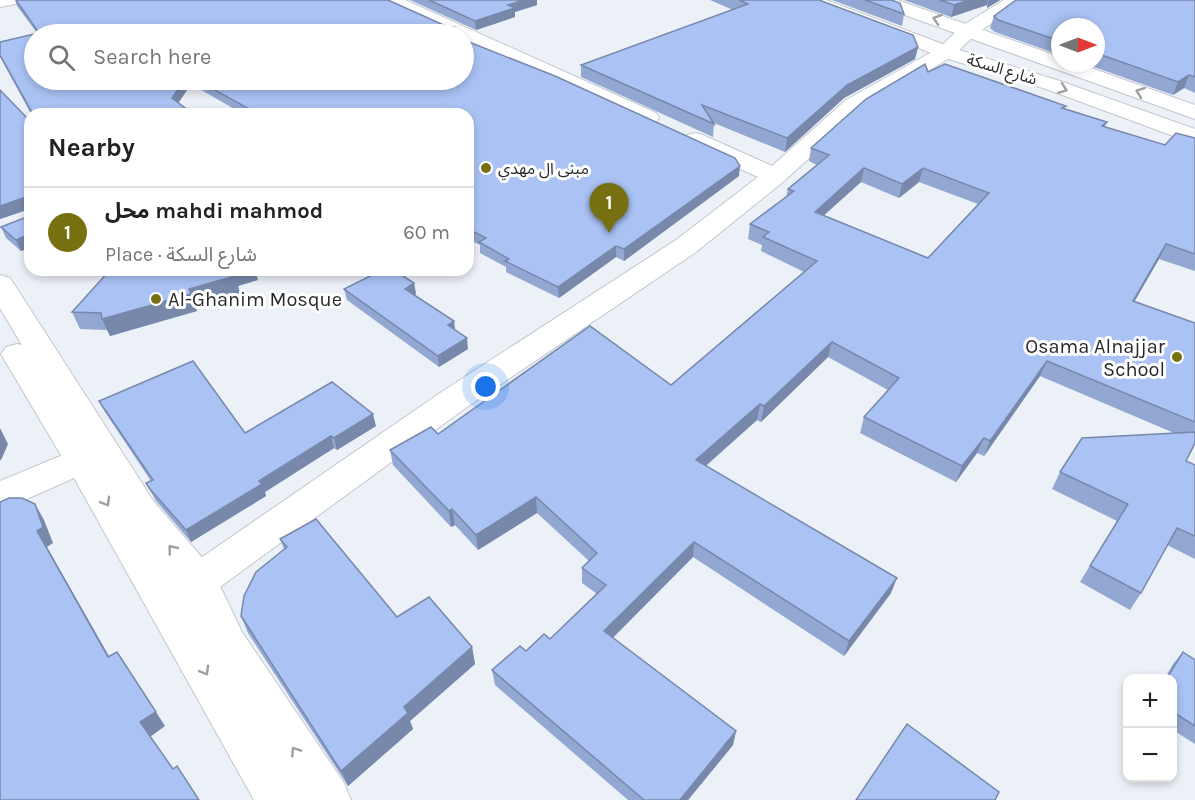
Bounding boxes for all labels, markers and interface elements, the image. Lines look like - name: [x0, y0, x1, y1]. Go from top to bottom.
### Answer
- one-way arrow: [932, 14, 943, 27]
- north arrow: [1051, 18, 1105, 72]
- search box: [24, 24, 474, 90]
- icon: search: [45, 41, 78, 74]
- text: Search here: [93, 44, 211, 70]
- street label: شارع السكة: [964, 49, 1039, 92]
- one-way arrow: [1057, 81, 1068, 94]
- one-way arrow: [1135, 87, 1146, 100]
- text: Nearby: [48, 132, 135, 163]
- place label: مبنى ال مهدي: [498, 159, 589, 180]
- marker: مبنى ال مهدي: [479, 161, 493, 175]
- pin: 1: [590, 184, 628, 233]
- text: محل mahdi mahmod: [105, 198, 323, 224]
- text: 1: [64, 221, 71, 244]
- text: 60 m: [403, 221, 450, 244]
- text: Place · شارع السكة: [105, 243, 257, 266]
- place label: Al-Ghanim Mosque: [168, 288, 342, 311]
- marker: Al-Ghanim Mosque: [149, 292, 163, 306]
- place label: Osama Alnajjar School: [1025, 335, 1166, 381]
- marker: Osama Alnajjar School: [1170, 350, 1184, 364]
- your location: [471, 372, 500, 401]
- one-way arrow: [99, 496, 111, 507]
- one-way arrow: [169, 545, 180, 556]
- one-way arrow: [198, 665, 209, 675]
- map controls: [1123, 674, 1177, 782]
- button: +: [1123, 674, 1177, 728]
- button: −: [1123, 728, 1177, 782]
- one-way arrow: [291, 747, 303, 757]

